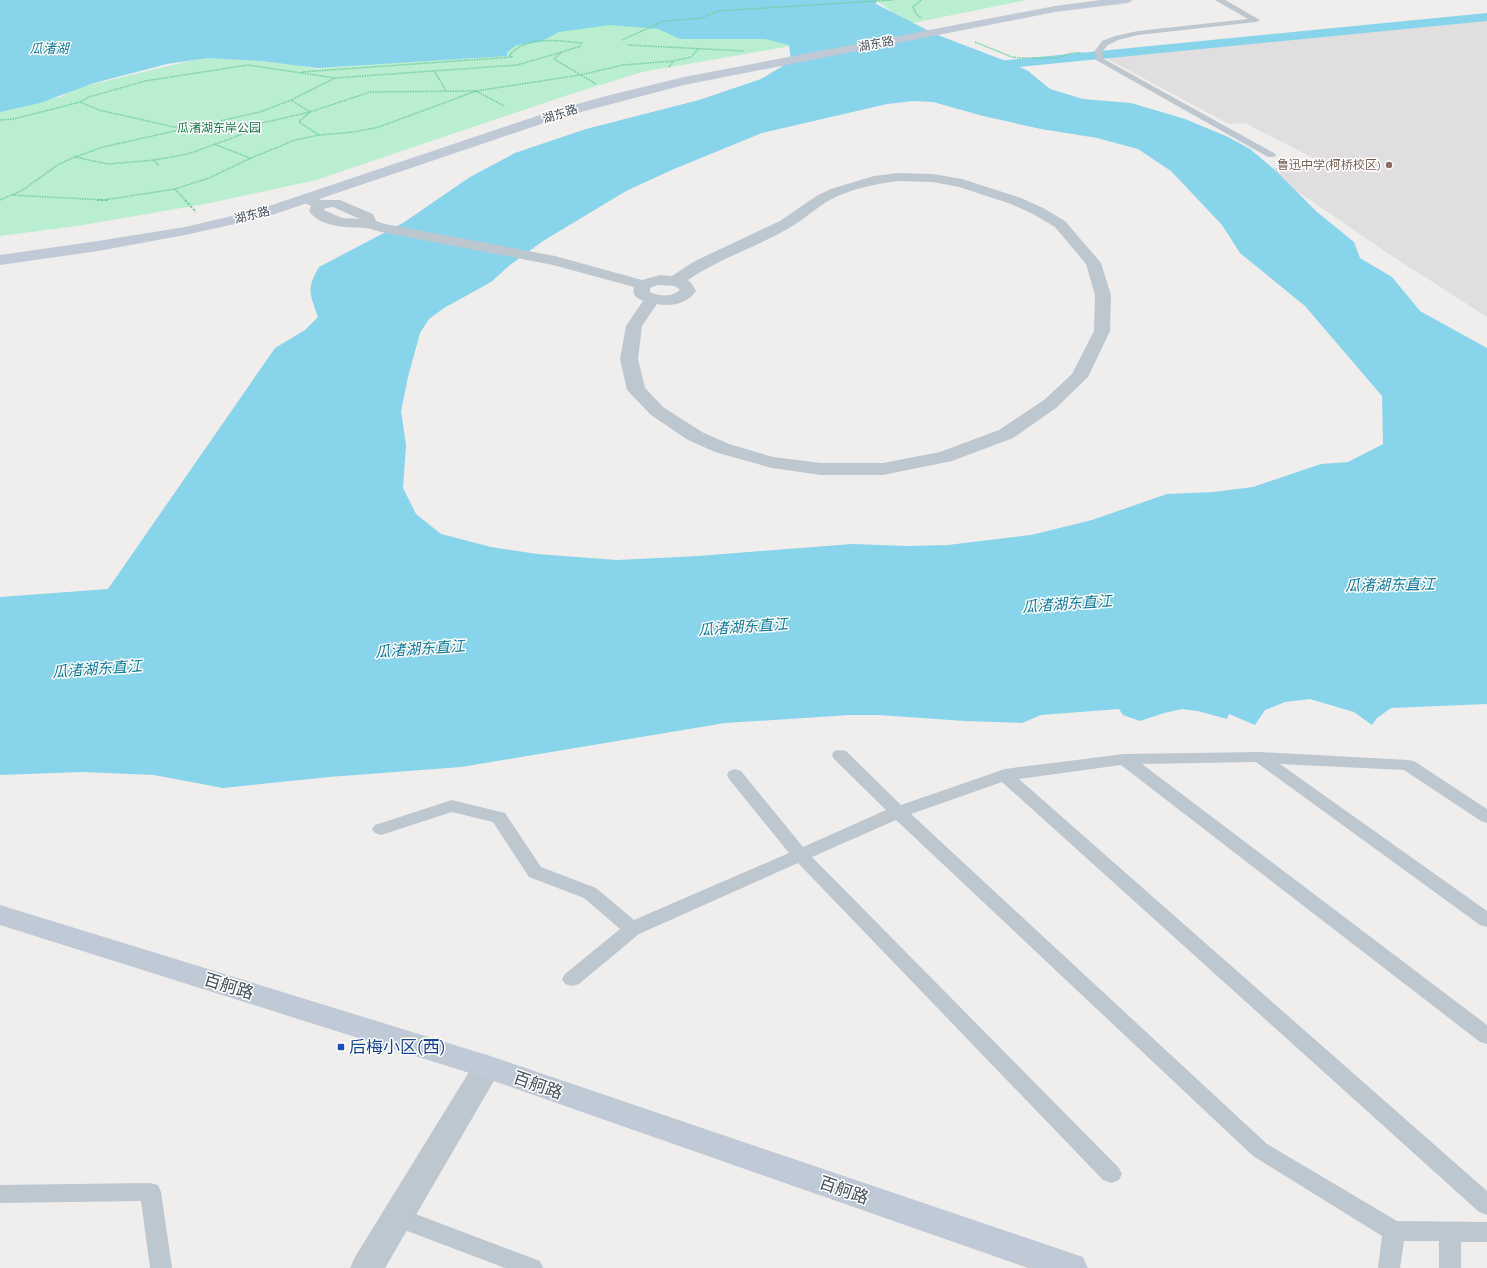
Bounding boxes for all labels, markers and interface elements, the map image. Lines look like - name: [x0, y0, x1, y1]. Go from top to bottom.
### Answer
- street label: 湖东路: [857, 33, 895, 54]
- water label: 瓜渚湖: [29, 40, 70, 57]
- street label: 湖东路: [540, 101, 579, 126]
- park label: 瓜渚湖东岸公园: [177, 120, 261, 135]
- place label: 鲁迅中学(柯桥校区): [1277, 157, 1381, 172]
- marker: 鲁迅中学(柯桥校区): [1384, 160, 1394, 170]
- street label: 湖东路: [233, 203, 271, 226]
- water label: 瓜渚湖东直江: [1345, 574, 1437, 595]
- water label: 瓜渚湖东直江: [1021, 591, 1115, 616]
- water label: 瓜渚湖东直江: [697, 614, 791, 639]
- water label: 瓜渚湖东直江: [374, 636, 468, 661]
- water label: 瓜渚湖东直江: [51, 656, 145, 681]
- street label: 百舸路: [201, 968, 257, 1004]
- place label: 后梅小区(西): [349, 1036, 445, 1058]
- marker: 后梅小区(西): [336, 1042, 346, 1052]
- street label: 百舸路: [510, 1066, 566, 1104]
- street label: 百舸路: [816, 1171, 872, 1209]

